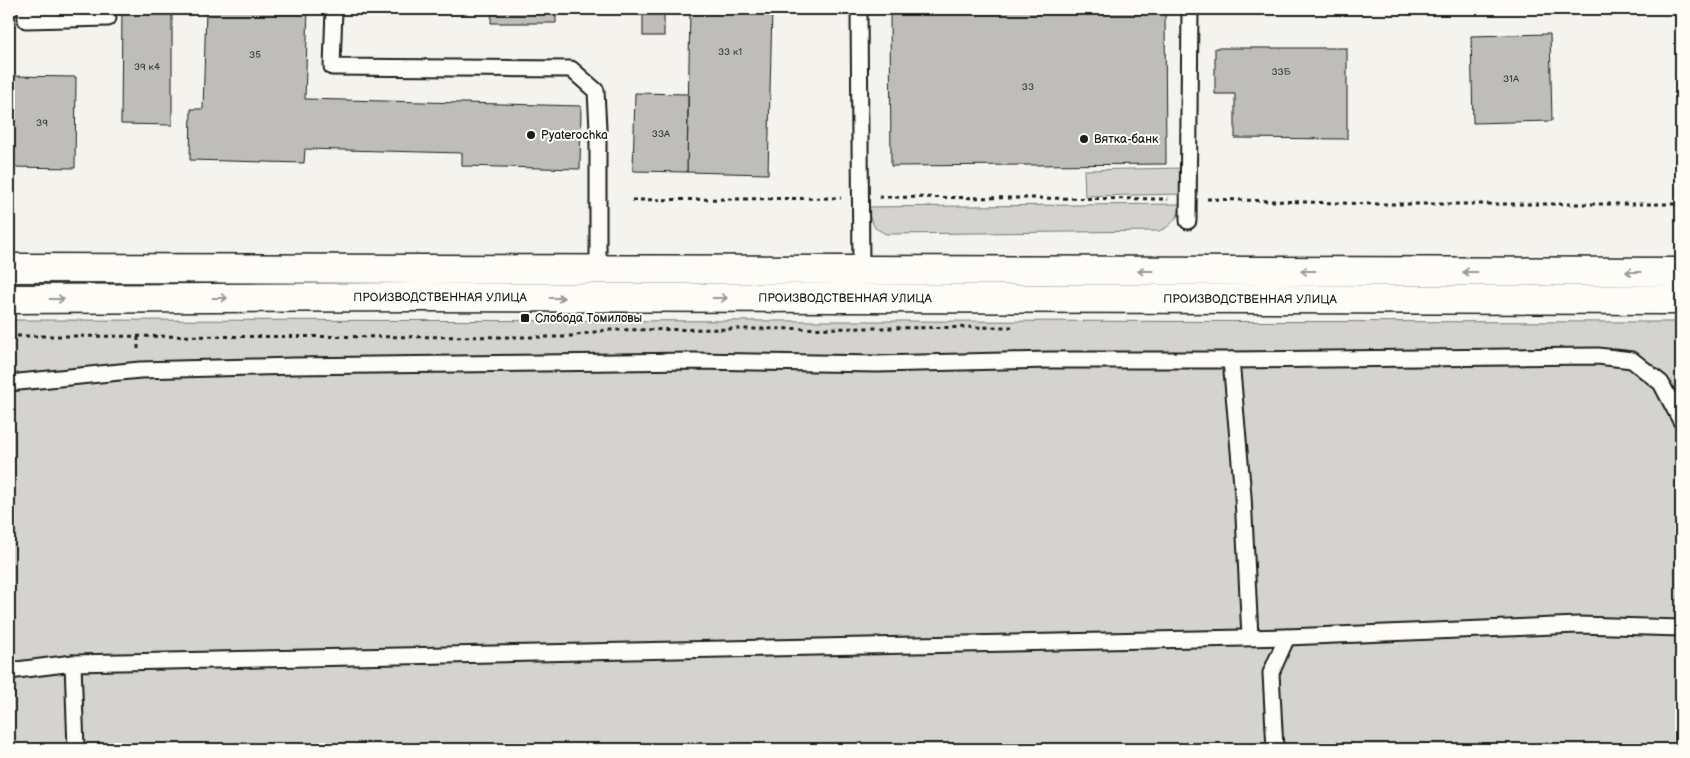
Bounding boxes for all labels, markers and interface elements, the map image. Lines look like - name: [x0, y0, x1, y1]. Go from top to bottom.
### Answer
- house number: 33 к1: [718, 46, 742, 58]
- house number: 35: [249, 49, 261, 61]
- house number: 39 к4: [134, 61, 160, 73]
- house number: 33Б: [1271, 66, 1291, 78]
- house number: 31А: [1503, 73, 1520, 85]
- house number: 33: [1022, 81, 1034, 93]
- house number: 39: [36, 117, 48, 129]
- place label: Pyaterochka: [541, 128, 608, 143]
- house number: 33А: [652, 128, 671, 140]
- marker: Pyaterochka: [525, 129, 537, 141]
- place label: Вятка-банк: [1094, 132, 1159, 147]
- marker: Вятка-банк: [1078, 133, 1090, 145]
- one-way arrow: [1137, 266, 1154, 276]
- one-way arrow: [1300, 266, 1316, 276]
- one-way arrow: [1462, 267, 1478, 276]
- one-way arrow: [1625, 267, 1641, 277]
- street label: ПРОИЗВОДСТВЕННАЯ УЛИЦА: [353, 290, 528, 305]
- street label: ПРОИЗВОДСТВЕННАЯ УЛИЦА: [758, 291, 933, 306]
- street label: ПРОИЗВОДСТВЕННАЯ УЛИЦА: [1163, 292, 1338, 307]
- one-way arrow: [212, 293, 228, 303]
- one-way arrow: [549, 293, 565, 303]
- one-way arrow: [712, 293, 728, 303]
- one-way arrow: [49, 294, 65, 304]
- place label: Слобода Томиловы: [535, 311, 642, 326]
- marker: Слобода Томиловы: [519, 312, 531, 324]

